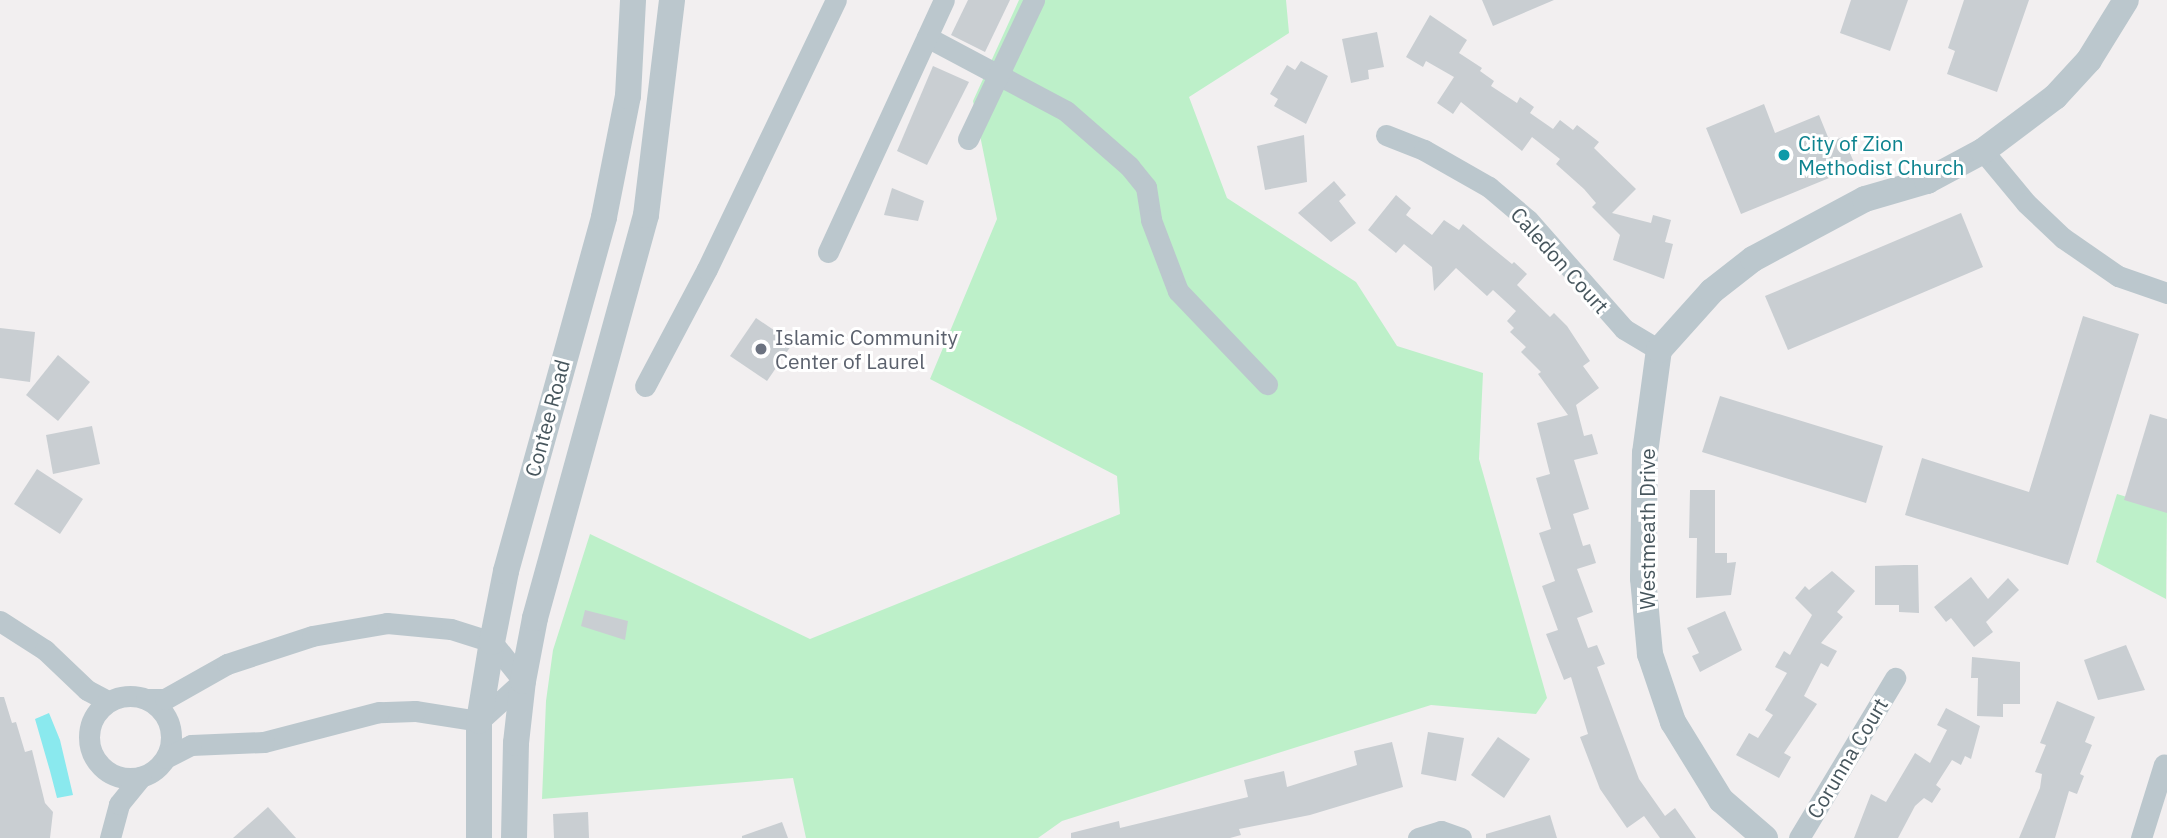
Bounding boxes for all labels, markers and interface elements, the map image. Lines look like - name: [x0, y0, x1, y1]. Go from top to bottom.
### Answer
- place label: City of Zion Methodist Church: [1798, 130, 1964, 180]
- marker: City of Zion Methodist Church: [1776, 147, 1792, 163]
- street label: Caledon Court: [1506, 202, 1614, 318]
- place label: Islamic Community Center of Laurel: [775, 324, 958, 374]
- marker: Islamic Community Center of Laurel: [753, 341, 769, 357]
- street label: Contee Road: [519, 357, 575, 479]
- street label: Westmeath Drive: [1634, 448, 1660, 610]
- street label: Corunna Court: [1801, 693, 1893, 823]

